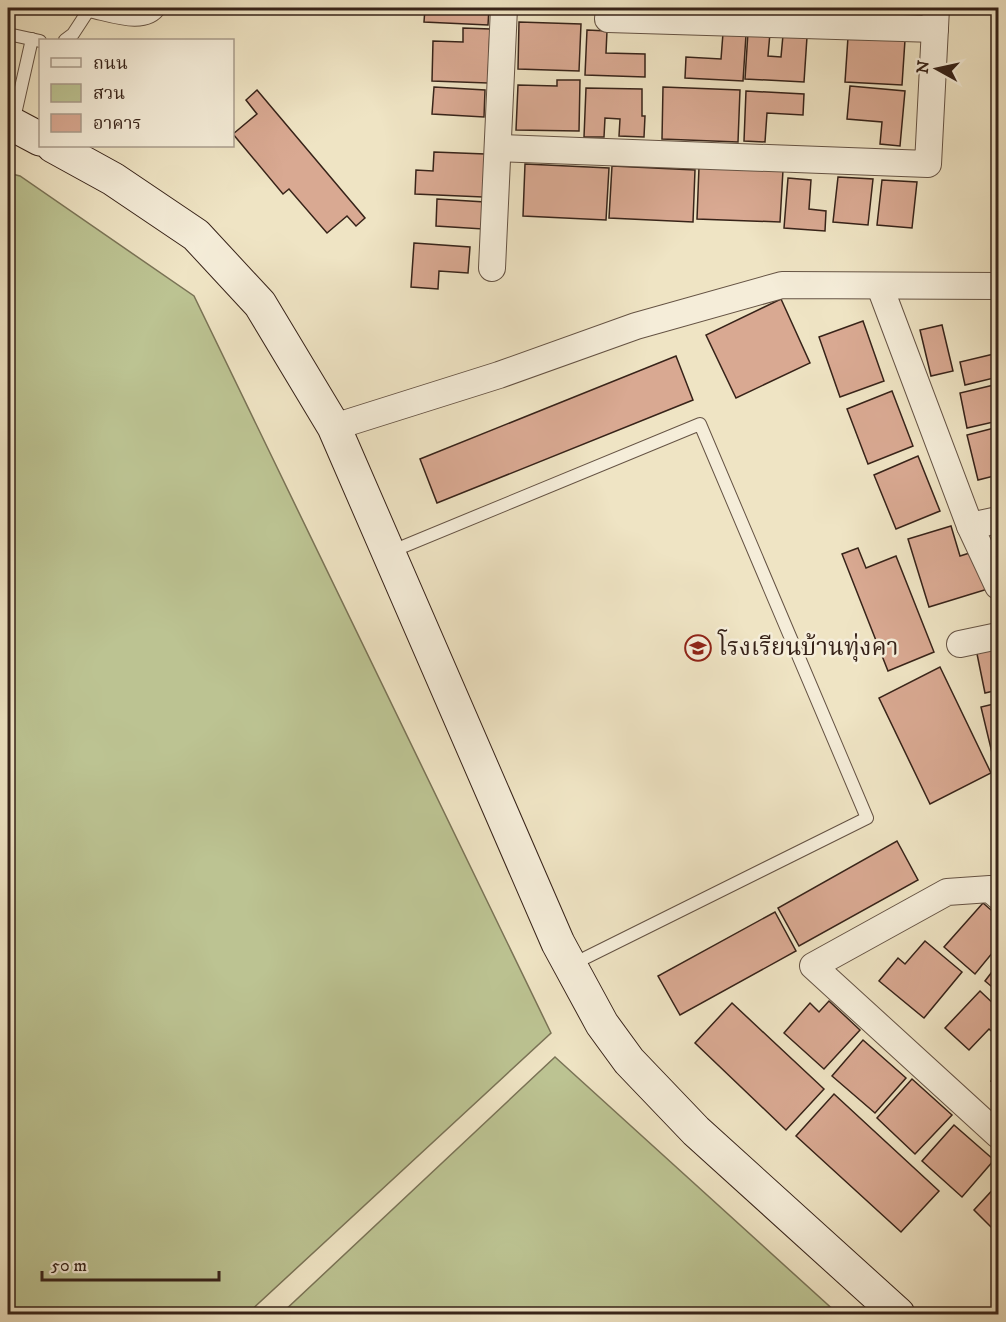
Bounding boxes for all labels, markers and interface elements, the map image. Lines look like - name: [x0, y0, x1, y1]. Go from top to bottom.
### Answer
- legend: [39, 39, 234, 147]
- north arrow: [907, 39, 967, 99]
- text: ถนน: [93, 53, 128, 75]
- text: N: [912, 59, 934, 75]
- text: สวน: [93, 83, 125, 105]
- text: อาคาร: [93, 113, 142, 135]
- place label: โรงเรียนบ้านทุ่งคา: [717, 629, 899, 663]
- school or university icon: โรงเรียนบ้านทุ่งคา: [683, 633, 713, 663]
- scale bar: [42, 1244, 219, 1282]
- text: 50 m: [51, 1255, 87, 1277]

